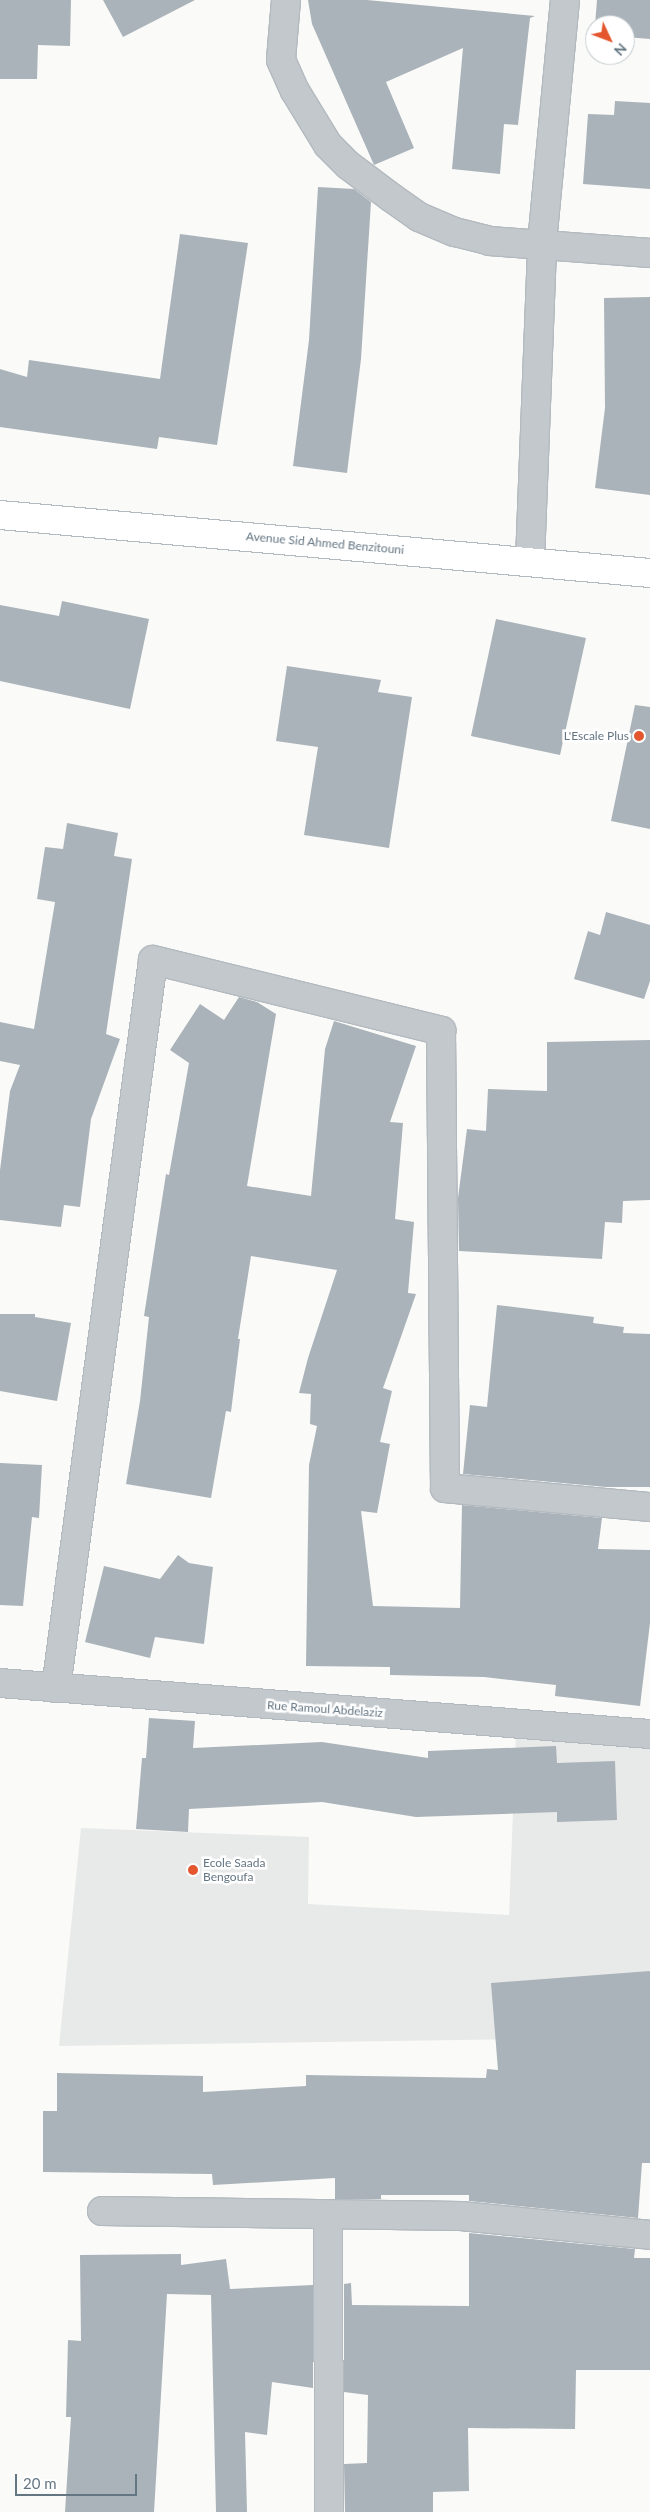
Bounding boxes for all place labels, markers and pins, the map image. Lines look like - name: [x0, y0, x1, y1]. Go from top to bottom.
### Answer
- place label: L'Escale Plus: [564, 729, 629, 743]
- marker: L'Escale Plus: [633, 730, 645, 742]
- place label: Ecole Saada Bengoufa: [203, 1856, 265, 1884]
- marker: Ecole Saada Bengoufa: [187, 1864, 199, 1876]

